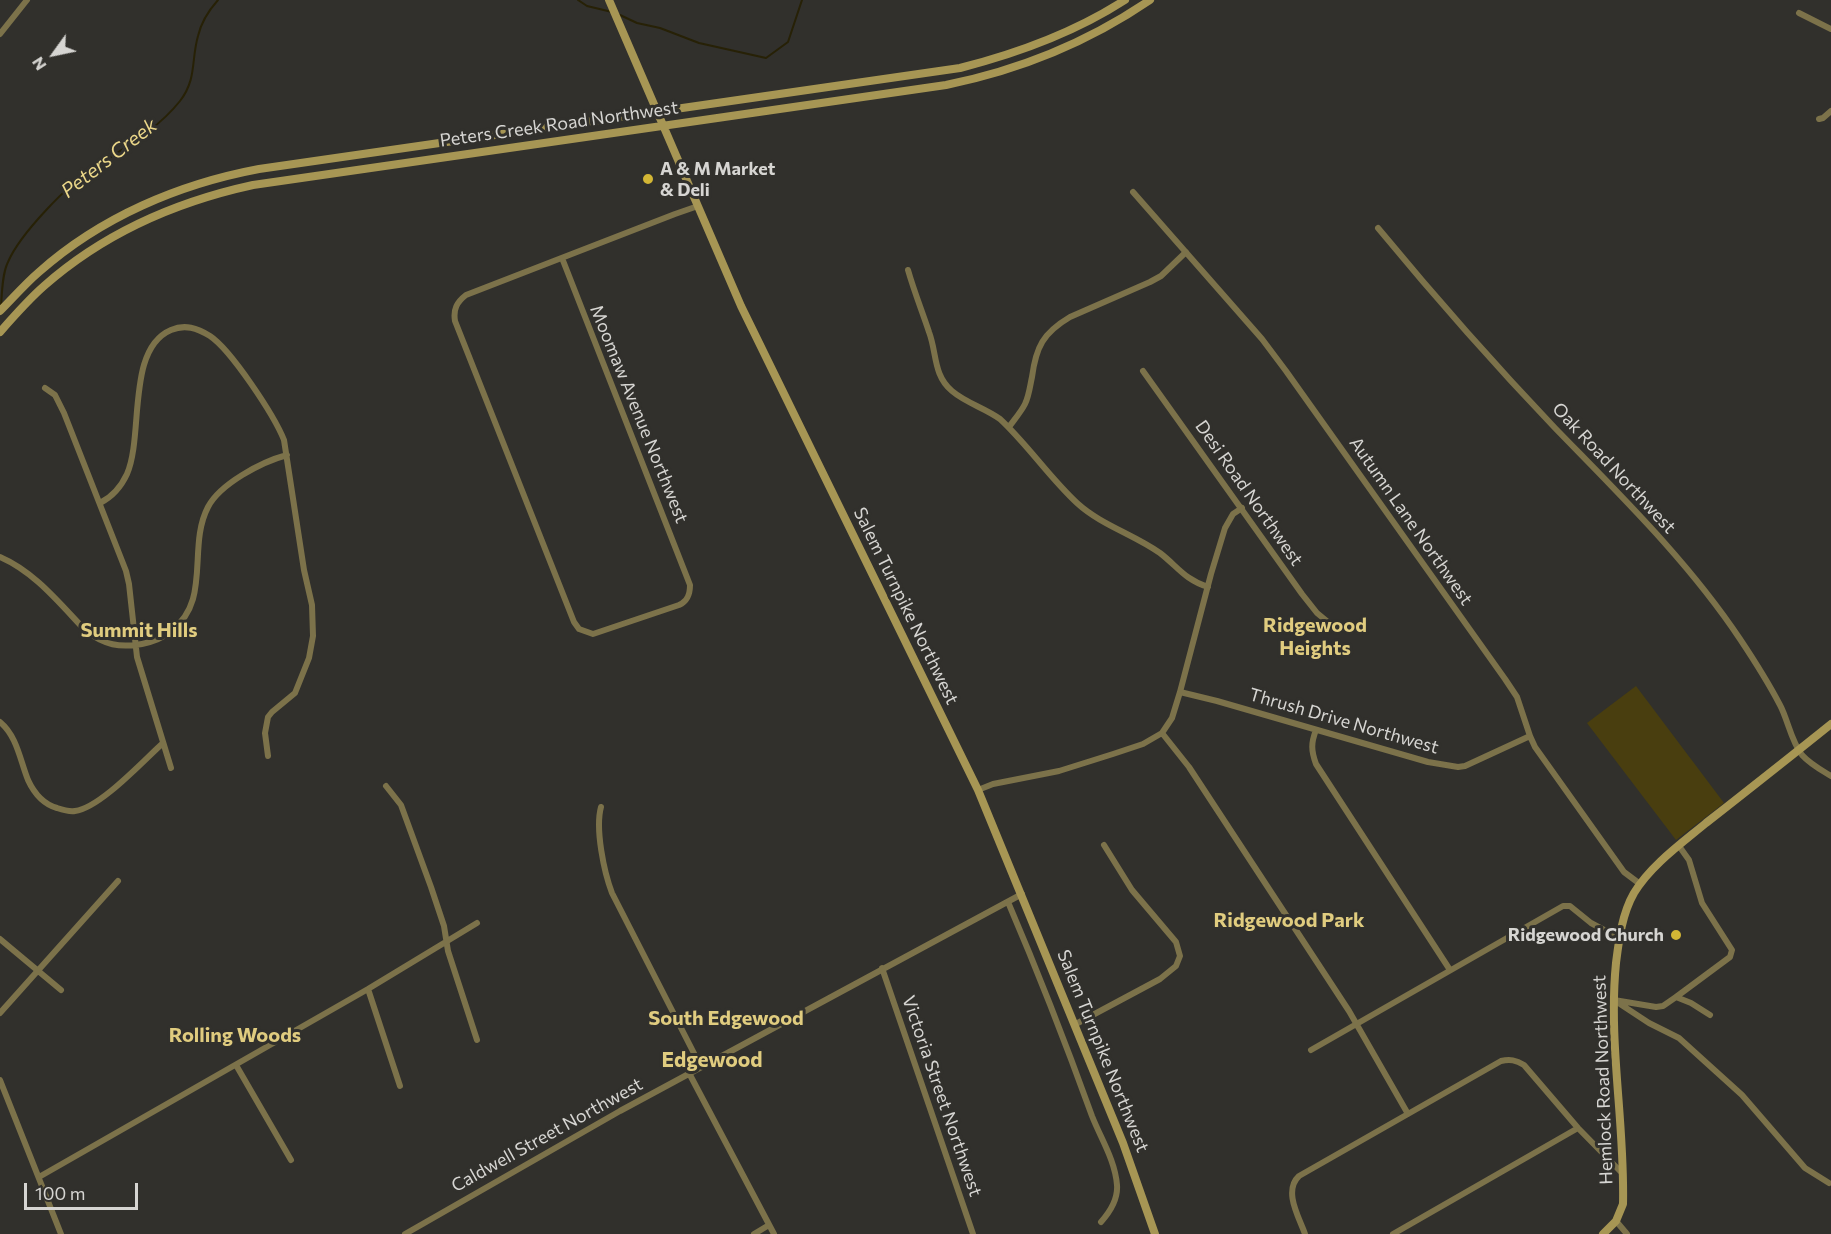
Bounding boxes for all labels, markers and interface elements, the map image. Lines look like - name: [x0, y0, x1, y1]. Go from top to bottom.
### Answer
- north arrow: [24, 24, 84, 84]
- text: N: [27, 54, 50, 74]
- street label: Peters Creek Road Northwest: [438, 97, 680, 151]
- water label: Peters Creek: [56, 113, 162, 203]
- place label: A & M Market & Deli: [660, 158, 775, 201]
- marker: A & M Market & Deli: [641, 172, 655, 186]
- street label: Moomaw Avenue Northwest: [585, 302, 693, 526]
- street label: Oak Road Northwest: [1548, 398, 1680, 538]
- street label: Desi Road Northwest: [1191, 416, 1307, 570]
- street label: Autumn Lane Northwest: [1345, 433, 1477, 609]
- street label: Salem Turnpike Northwest: [849, 504, 963, 708]
- district label: Ridgewood Heights: [1263, 613, 1367, 660]
- district label: Summit Hills: [81, 618, 197, 642]
- street label: Thrush Drive Northwest: [1247, 684, 1441, 758]
- district label: Ridgewood Park: [1214, 908, 1364, 932]
- place label: Ridgewood Church: [1508, 924, 1664, 946]
- marker: Ridgewood Church: [1669, 928, 1683, 942]
- street label: Salem Turnpike Northwest: [1052, 947, 1154, 1155]
- street label: Hemlock Road Northwest: [1589, 975, 1617, 1185]
- street label: Victoria Street Northwest: [897, 993, 987, 1199]
- district label: South Edgewood: [648, 1006, 804, 1030]
- district label: Rolling Woods: [169, 1023, 301, 1047]
- district label: Edgewood: [661, 1047, 763, 1073]
- street label: Caldwell Street Northwest: [448, 1073, 646, 1197]
- scale bar: [27, 1171, 141, 1209]
- text: 100 m: [35, 1182, 85, 1204]

